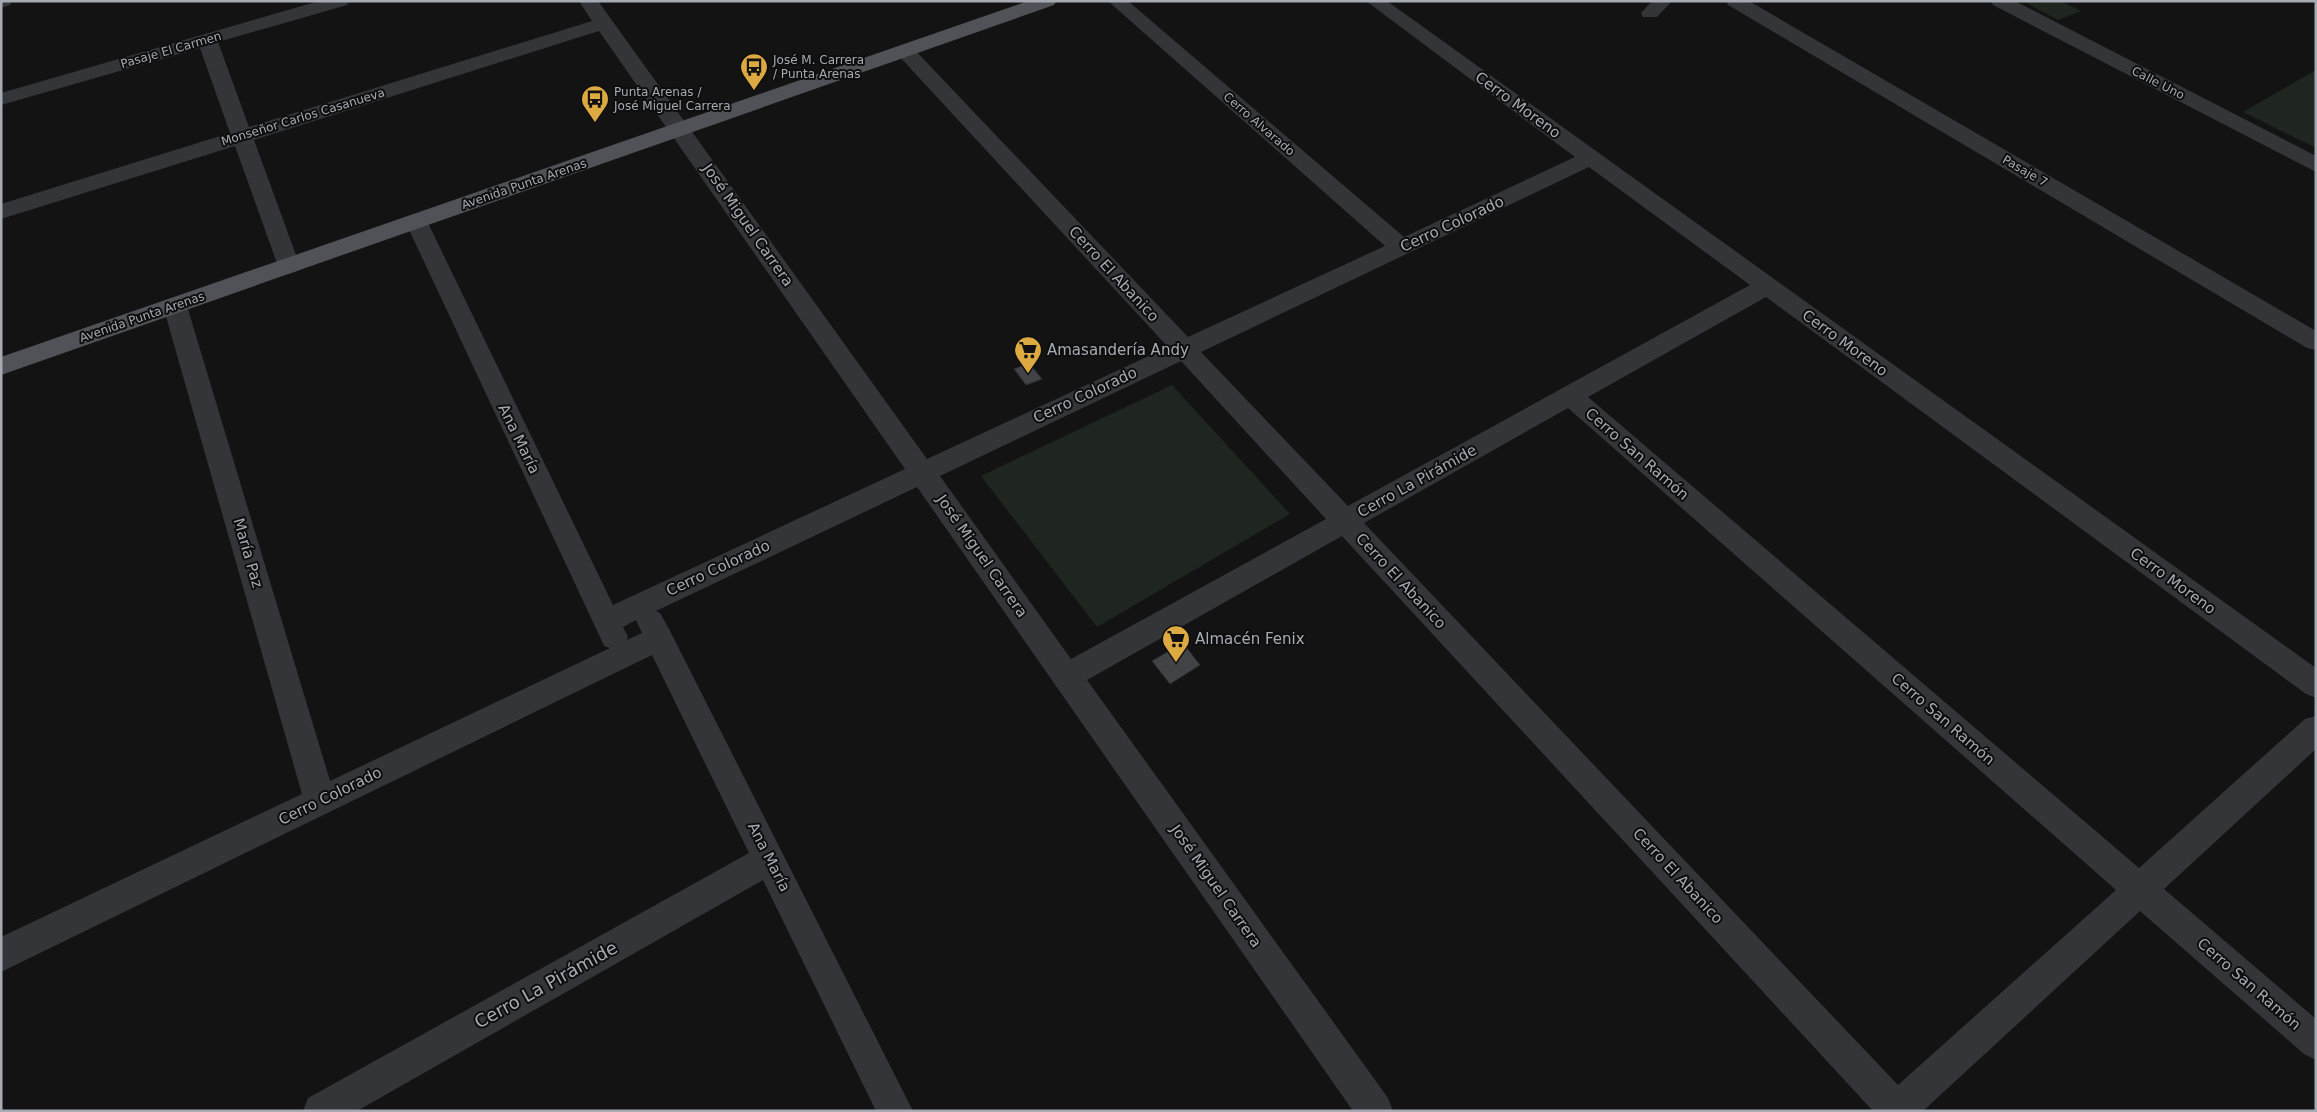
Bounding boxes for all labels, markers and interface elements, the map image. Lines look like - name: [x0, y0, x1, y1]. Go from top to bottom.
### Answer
- street label: Pasaje El Carmen: [119, 29, 223, 71]
- bus stop icon: José M. Carrera / Punta Arenas: [739, 52, 769, 91]
- place label: José M. Carrera / Punta Arenas: [772, 53, 864, 81]
- street label: Calle Uno: [2129, 64, 2187, 102]
- street label: Cerro Moreno: [1472, 68, 1564, 142]
- bus stop icon: Punta Arenas / José Miguel Carrera: [580, 84, 610, 123]
- street label: Monseñor Carlos Casanueva: [219, 85, 387, 149]
- place label: Punta Arenas / José Miguel Carrera: [613, 85, 731, 113]
- street label: Cerro Alvarado: [1221, 89, 1297, 159]
- street label: Pasaje 7: [2000, 152, 2050, 190]
- street label: Avenida Punta Arenas: [460, 156, 588, 212]
- street label: José Miguel Carrera: [698, 159, 797, 290]
- street label: Cerro Colorado: [1397, 192, 1507, 256]
- street label: Cerro El Abanico: [1065, 223, 1163, 325]
- street label: Avenida Punta Arenas: [78, 289, 206, 345]
- street label: Cerro Moreno: [1799, 306, 1891, 380]
- supermarket icon: Amasandería Andy: [1013, 335, 1043, 374]
- place label: Amasandería Andy: [1047, 341, 1189, 359]
- street label: Cerro Colorado: [1030, 363, 1140, 427]
- street label: Ana María: [494, 401, 544, 477]
- street label: Cerro San Ramón: [1582, 404, 1692, 504]
- street label: Cerro La Pirámide: [1354, 441, 1480, 521]
- street label: José Miguel Carrera: [932, 490, 1031, 621]
- street label: María Paz: [229, 516, 267, 590]
- street label: Cerro El Abanico: [1352, 530, 1450, 632]
- street label: Cerro Colorado: [663, 536, 773, 600]
- street label: Cerro Moreno: [2127, 544, 2219, 618]
- supermarket icon: Almacén Fenix: [1161, 624, 1191, 663]
- place label: Almacén Fenix: [1195, 630, 1305, 648]
- street label: Cerro San Ramón: [1888, 669, 1998, 769]
- street label: Cerro Colorado: [276, 763, 384, 829]
- street label: Ana María: [744, 819, 794, 895]
- street label: José Miguel Carrera: [1166, 820, 1265, 951]
- street label: Cerro El Abanico: [1629, 825, 1727, 927]
- street label: Cerro San Ramón: [2194, 934, 2304, 1034]
- street label: Cerro La Pirámide: [471, 937, 621, 1033]

